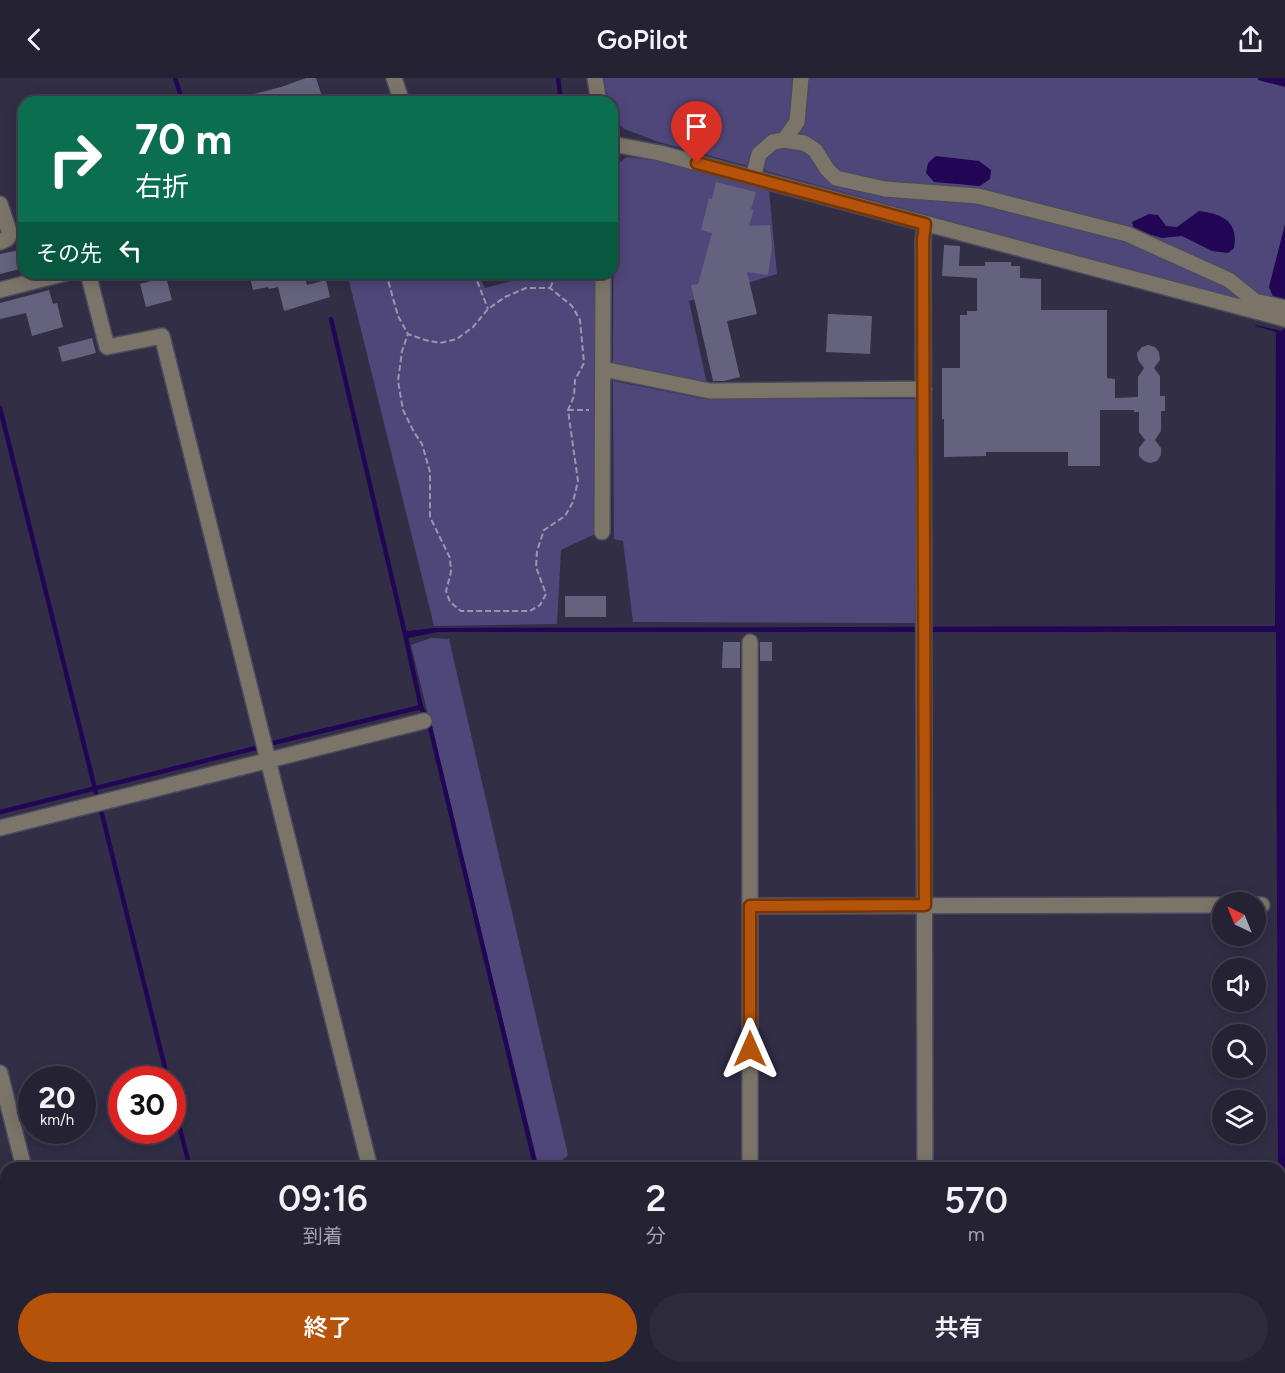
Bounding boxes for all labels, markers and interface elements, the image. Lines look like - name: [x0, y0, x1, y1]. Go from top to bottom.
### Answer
- icon: back: [18, 23, 51, 56]
- text: GoPilot: [597, 23, 688, 56]
- icon: share: [1234, 23, 1267, 56]
- pin: [671, 101, 722, 163]
- icon: arrive: [680, 110, 713, 143]
- text: 70 m: [135, 114, 232, 165]
- icon: right: [36, 120, 114, 198]
- text: 右折: [135, 170, 189, 203]
- icon: left: [114, 234, 147, 267]
- text: その先: [36, 240, 102, 267]
- north arrow: [1212, 892, 1266, 946]
- map controls: [1212, 892, 1266, 1144]
- button: sound: [1212, 958, 1266, 1012]
- position arrow: [718, 1017, 782, 1081]
- button: search: [1212, 1024, 1266, 1078]
- speed limit sign: 30: [108, 1066, 186, 1144]
- text: 20: [39, 1079, 75, 1116]
- button: layers: [1212, 1090, 1266, 1144]
- text: km/h: [40, 1111, 74, 1129]
- text: 09:16: [278, 1177, 368, 1220]
- text: 2: [646, 1177, 666, 1220]
- text: 570: [944, 1179, 1008, 1222]
- text: m: [968, 1222, 985, 1246]
- text: 到着: [303, 1224, 343, 1248]
- text: 分: [646, 1224, 666, 1248]
- button: 終了: [18, 1293, 637, 1362]
- button: 共有: [649, 1293, 1268, 1362]

